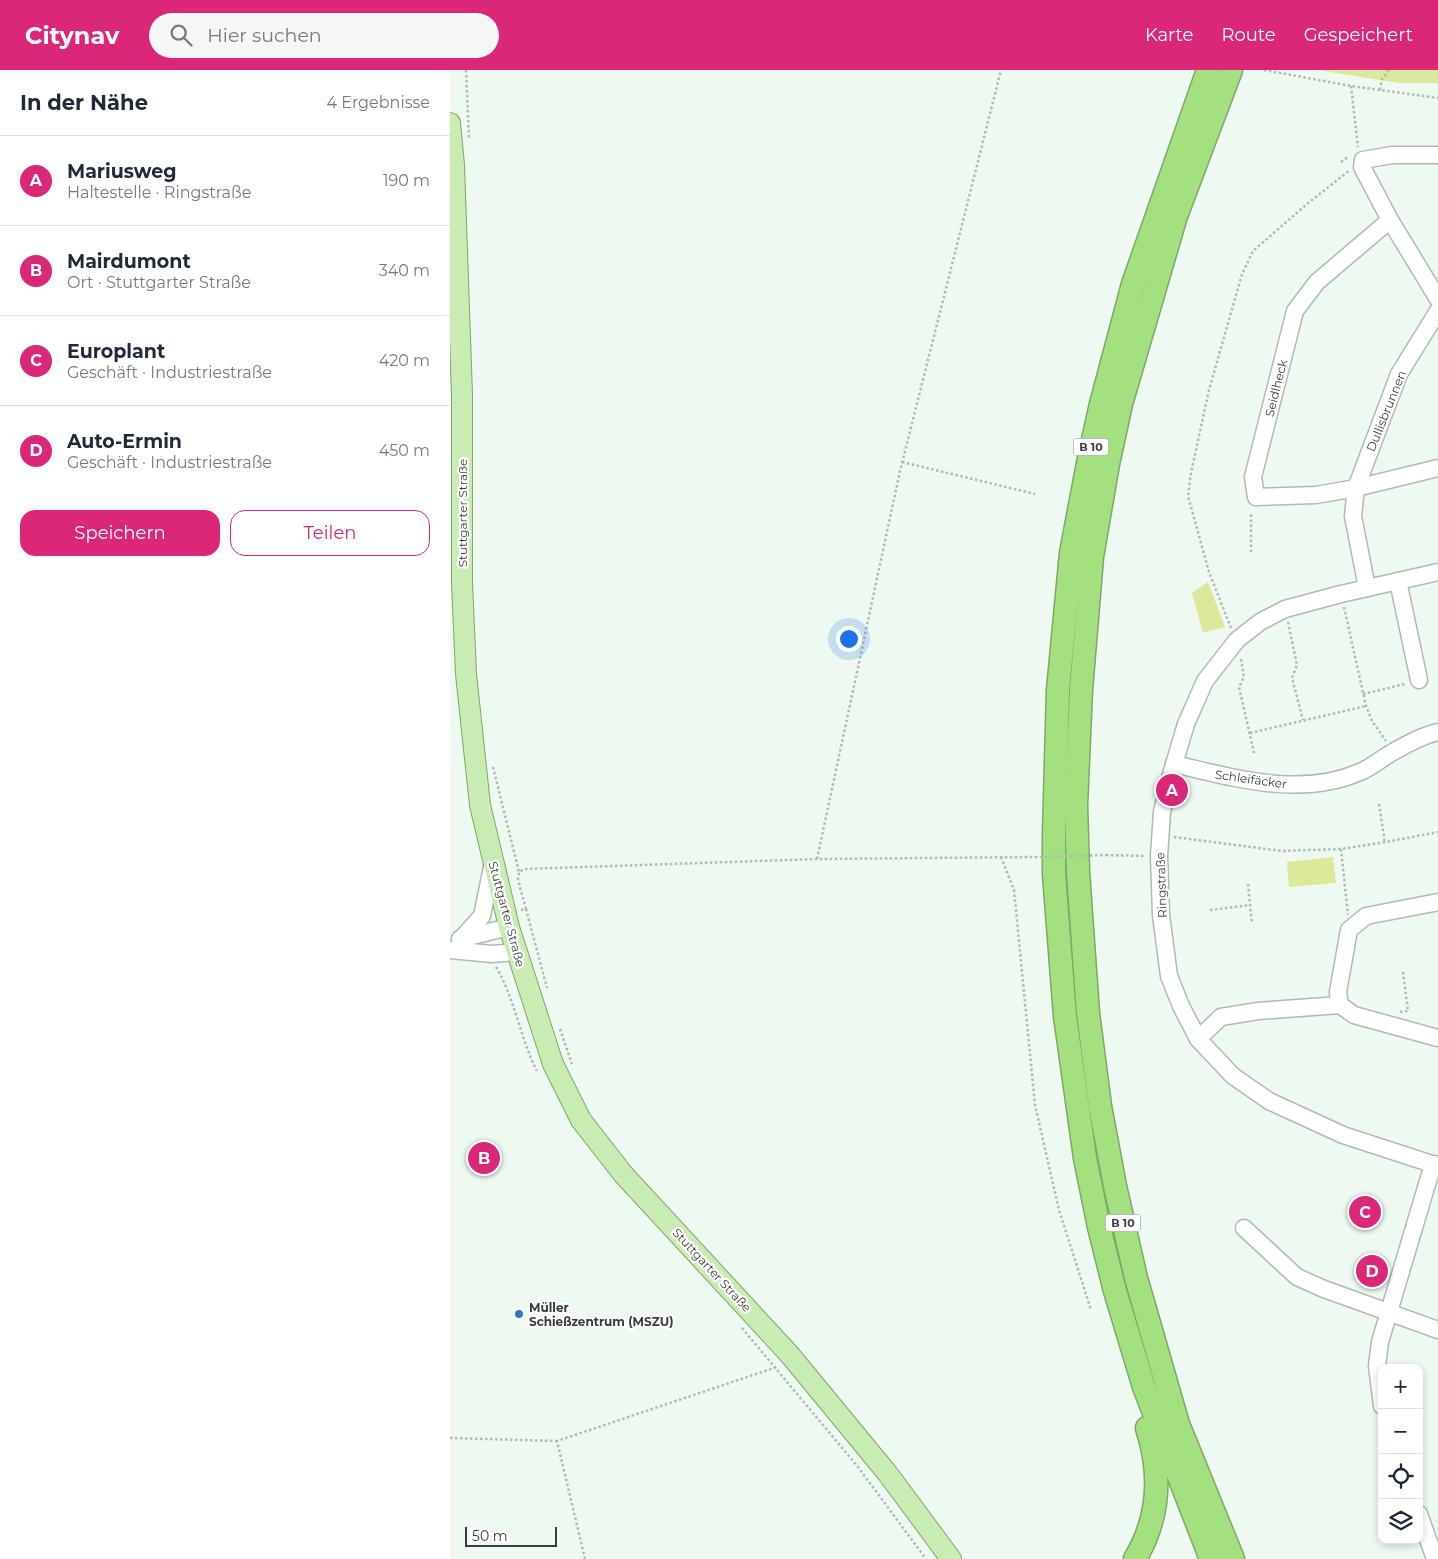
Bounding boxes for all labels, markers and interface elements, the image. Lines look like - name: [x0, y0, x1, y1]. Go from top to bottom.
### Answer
- search box: [149, 13, 499, 58]
- text: Citynav: [25, 21, 119, 50]
- icon: search: [167, 21, 195, 49]
- text: Hier suchen: [207, 24, 322, 47]
- text: Karte: [1145, 24, 1193, 46]
- text: Route: [1221, 24, 1276, 46]
- text: Gespeichert: [1304, 24, 1413, 46]
- text: In der Nähe: [20, 90, 148, 115]
- text: 4 Ergebnisse: [326, 93, 430, 112]
- text: Mariusweg: [67, 160, 176, 183]
- text: A: [30, 171, 42, 190]
- text: 190 m: [383, 171, 430, 190]
- text: Haltestelle · Ringstraße: [67, 183, 251, 202]
- text: Mairdumont: [67, 250, 191, 273]
- text: B: [30, 261, 42, 280]
- text: 340 m: [379, 261, 430, 280]
- text: Ort · Stuttgarter Straße: [67, 273, 251, 292]
- text: Europlant: [67, 340, 165, 363]
- text: C: [30, 351, 42, 370]
- text: 420 m: [379, 351, 430, 370]
- street label: Seidlheck: [1262, 357, 1291, 418]
- text: Geschäft · Industriestraße: [67, 363, 272, 382]
- street label: Dullisbrunnen: [1363, 368, 1409, 454]
- text: Auto-Ermin: [67, 430, 182, 453]
- road number: B 10: [1074, 438, 1108, 456]
- text: D: [29, 441, 43, 460]
- text: 450 m: [379, 441, 430, 460]
- text: Geschäft · Industriestraße: [67, 453, 272, 472]
- street label: Stuttgarter Straße: [455, 459, 470, 567]
- button: Speichern: [20, 510, 220, 556]
- button: Teilen: [230, 510, 430, 556]
- your location: [836, 626, 862, 652]
- street label: Schleifäcker: [1214, 767, 1288, 791]
- pin: A: [1156, 771, 1188, 809]
- street label: Ringstraße: [1152, 852, 1170, 918]
- street label: Stuttgarter Straße: [486, 860, 528, 968]
- pin: B: [468, 1139, 500, 1177]
- pin: C: [1349, 1193, 1381, 1231]
- road number: B 10: [1106, 1214, 1140, 1232]
- street label: Stuttgarter Straße: [669, 1225, 755, 1315]
- pin: D: [1356, 1252, 1388, 1290]
- place label: Müller Schießzentrum (MSZU): [529, 1300, 674, 1329]
- marker: Müller Schießzentrum (MSZU): [513, 1308, 525, 1320]
- map controls: [1378, 1364, 1423, 1544]
- button: +: [1378, 1364, 1423, 1409]
- button: −: [1378, 1409, 1423, 1454]
- button: locate: [1378, 1454, 1423, 1499]
- button: layers: [1378, 1499, 1423, 1544]
- scale bar: [465, 1524, 558, 1547]
- text: 50 m: [472, 1527, 508, 1545]

